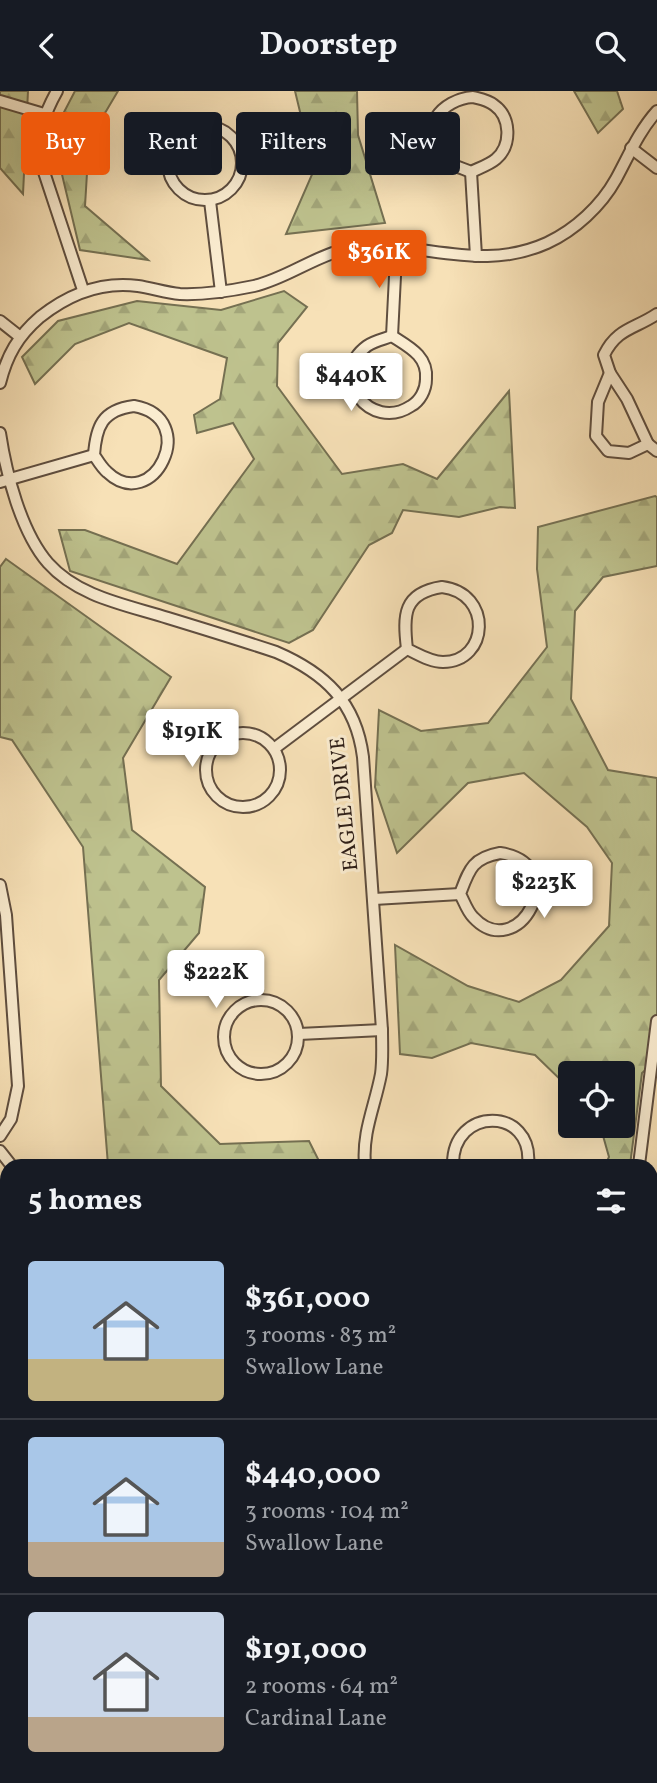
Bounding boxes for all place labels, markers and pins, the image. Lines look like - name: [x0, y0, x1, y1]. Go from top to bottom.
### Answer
- pin: $361K: [330, 231, 428, 290]
- pin: $440K: [302, 353, 400, 413]
- pin: $191K: [143, 709, 241, 769]
- pin: $223K: [495, 861, 593, 920]
- pin: $222K: [167, 951, 265, 1010]

